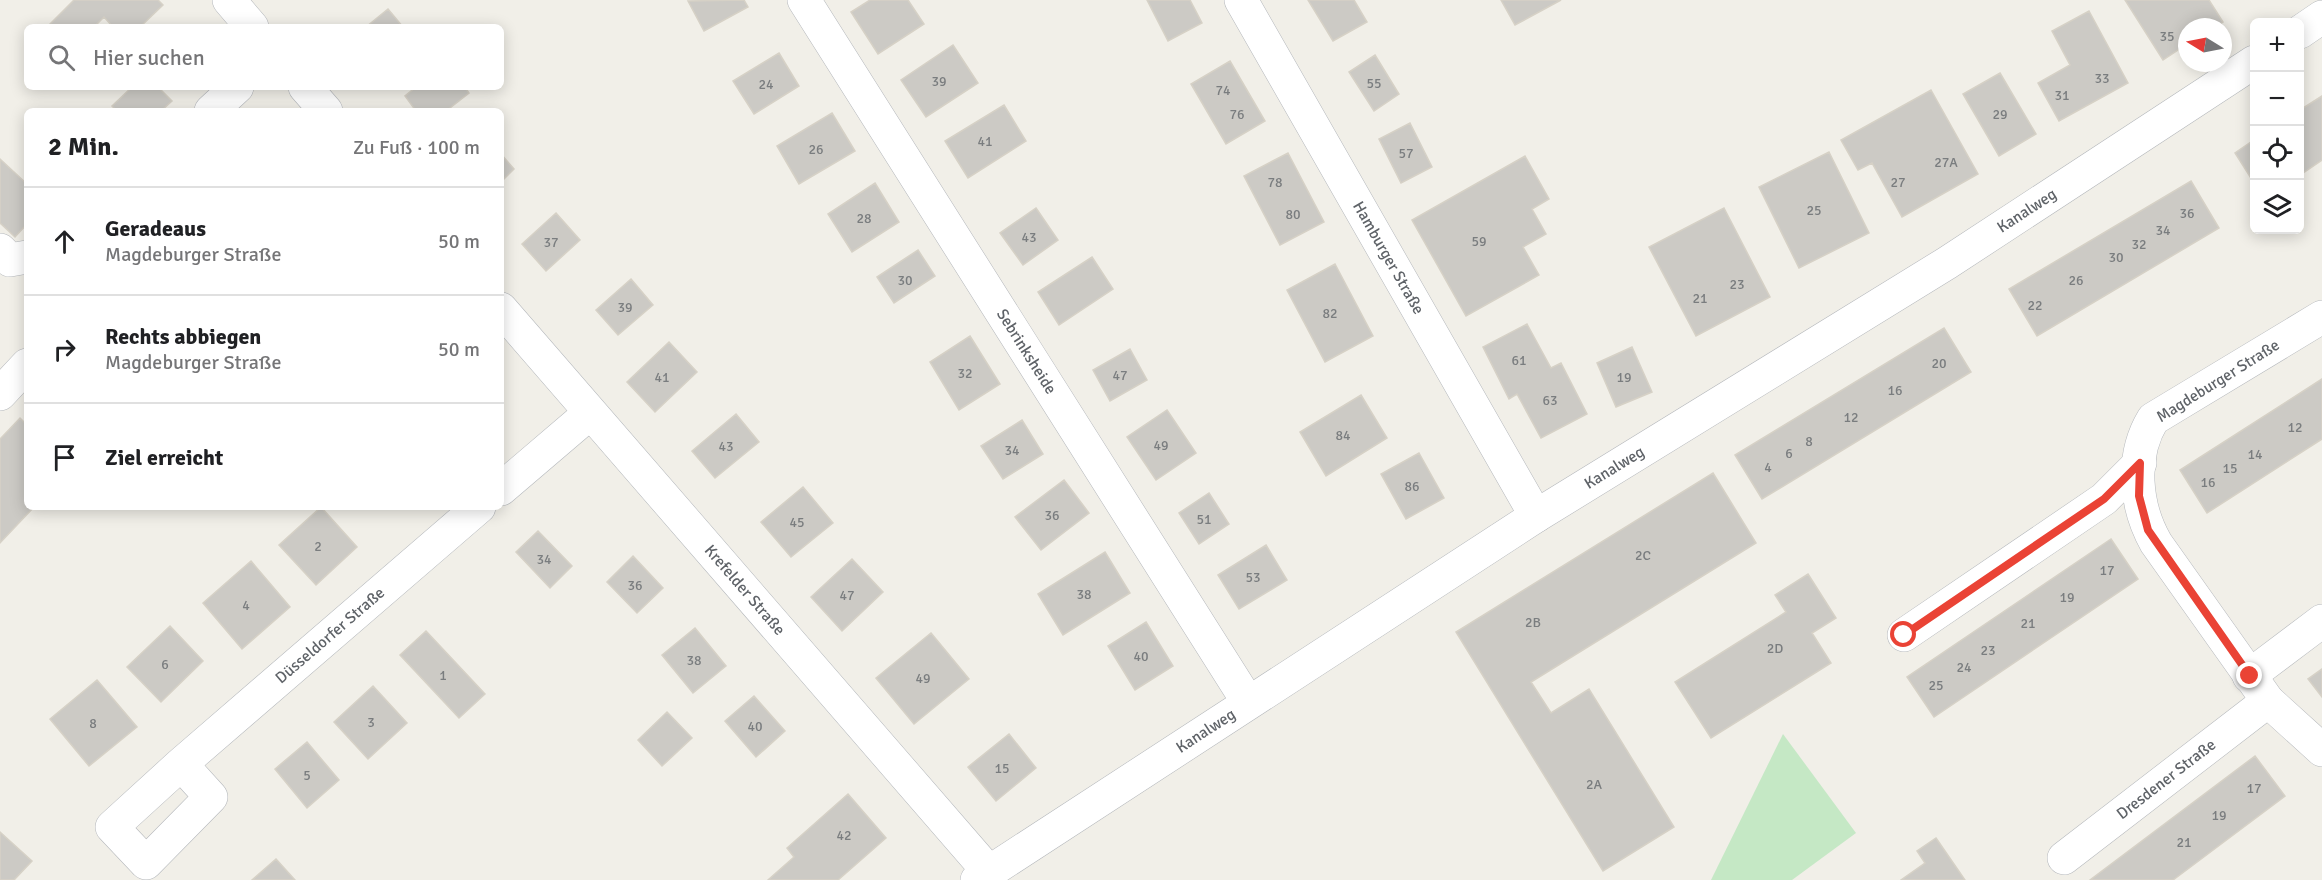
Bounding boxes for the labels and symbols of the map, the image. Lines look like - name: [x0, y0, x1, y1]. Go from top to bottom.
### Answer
- north arrow: [2178, 18, 2232, 72]
- house number: 35: [2159, 28, 2175, 45]
- house number: 33: [2094, 70, 2110, 87]
- house number: 39: [931, 73, 947, 90]
- house number: 55: [1366, 75, 1382, 92]
- house number: 24: [758, 76, 774, 93]
- house number: 74: [1215, 82, 1231, 99]
- house number: 31: [2054, 87, 2070, 104]
- house number: 76: [1229, 106, 1245, 123]
- house number: 29: [1992, 106, 2008, 123]
- house number: 41: [977, 133, 993, 150]
- house number: 26: [808, 141, 824, 158]
- house number: 57: [1398, 145, 1414, 162]
- house number: 27A: [1934, 154, 1958, 171]
- house number: 78: [1267, 174, 1283, 191]
- house number: 27: [1890, 174, 1906, 191]
- street label: Kanalweg: [1993, 184, 2060, 237]
- street label: Hamburger Straße: [1348, 198, 1429, 318]
- house number: 25: [1806, 202, 1822, 219]
- house number: 36: [2179, 205, 2195, 222]
- house number: 80: [1285, 206, 1301, 223]
- house number: 28: [856, 210, 872, 227]
- house number: 34: [2155, 222, 2171, 239]
- house number: 43: [1021, 229, 1037, 246]
- house number: 59: [1471, 233, 1487, 250]
- house number: 37: [543, 234, 559, 251]
- house number: 32: [2131, 236, 2147, 253]
- house number: 30: [2108, 249, 2124, 266]
- house number: 30: [897, 272, 913, 289]
- house number: 26: [2068, 272, 2084, 289]
- house number: 23: [1729, 276, 1745, 293]
- house number: 21: [1692, 290, 1708, 307]
- house number: 22: [2027, 297, 2043, 314]
- house number: 39: [617, 299, 633, 316]
- street label: Sebrinksheide: [992, 305, 1061, 398]
- house number: 82: [1322, 305, 1338, 322]
- street label: Magdeburger Straße: [2153, 335, 2283, 427]
- house number: 61: [1511, 352, 1527, 369]
- house number: 20: [1931, 355, 1947, 372]
- house number: 32: [957, 365, 973, 382]
- house number: 47: [1112, 367, 1128, 384]
- house number: 41: [654, 369, 670, 386]
- house number: 19: [1616, 369, 1632, 386]
- house number: 16: [1887, 382, 1903, 399]
- house number: 63: [1542, 392, 1558, 409]
- house number: 12: [1843, 409, 1859, 426]
- house number: 12: [2287, 419, 2303, 436]
- house number: 84: [1335, 427, 1351, 444]
- house number: 8: [1805, 433, 1813, 450]
- house number: 49: [1153, 437, 1169, 454]
- house number: 43: [718, 438, 734, 455]
- house number: 34: [1004, 442, 1020, 459]
- street label: Kanalweg: [1581, 442, 1648, 494]
- house number: 6: [1785, 445, 1793, 462]
- house number: 14: [2247, 446, 2263, 463]
- house number: 4: [1764, 459, 1772, 476]
- house number: 15: [2222, 460, 2238, 477]
- house number: 16: [2200, 474, 2216, 491]
- house number: 86: [1404, 478, 1420, 495]
- house number: 36: [1044, 507, 1060, 524]
- house number: 51: [1196, 511, 1212, 528]
- house number: 45: [789, 514, 805, 531]
- house number: 2: [314, 538, 322, 555]
- street label: Krefelder Straße: [700, 541, 789, 639]
- house number: 2C: [1635, 547, 1651, 564]
- house number: 34: [536, 551, 552, 568]
- house number: 17: [2099, 562, 2115, 579]
- house number: 53: [1245, 569, 1261, 586]
- house number: 36: [627, 577, 643, 594]
- street label: Düsseldorfer Straße: [271, 583, 389, 688]
- house number: 38: [1076, 586, 1092, 603]
- house number: 47: [839, 587, 855, 604]
- house number: 19: [2059, 589, 2075, 606]
- house number: 4: [242, 597, 250, 614]
- house number: 2B: [1525, 614, 1541, 631]
- house number: 21: [2020, 615, 2036, 632]
- route start: [1890, 621, 1916, 647]
- house number: 2D: [1767, 640, 1783, 657]
- house number: 23: [1980, 642, 1996, 659]
- house number: 40: [1133, 648, 1149, 665]
- house number: 38: [686, 652, 702, 669]
- house number: 6: [161, 656, 169, 673]
- house number: 24: [1956, 659, 1972, 676]
- route end: [2236, 662, 2262, 688]
- house number: 1: [439, 667, 447, 684]
- house number: 49: [915, 670, 931, 687]
- house number: 25: [1928, 677, 1944, 694]
- street label: Kanalweg: [1172, 704, 1239, 758]
- house number: 3: [367, 714, 375, 731]
- house number: 8: [89, 715, 97, 732]
- house number: 40: [747, 718, 763, 735]
- street label: Dresdener Straße: [2113, 735, 2220, 824]
- house number: 15: [994, 760, 1010, 777]
- house number: 5: [303, 767, 311, 784]
- house number: 2A: [1586, 776, 1602, 793]
- house number: 17: [2246, 780, 2262, 797]
- house number: 19: [2211, 807, 2227, 824]
- house number: 42: [836, 827, 852, 844]
- house number: 21: [2176, 834, 2192, 851]

